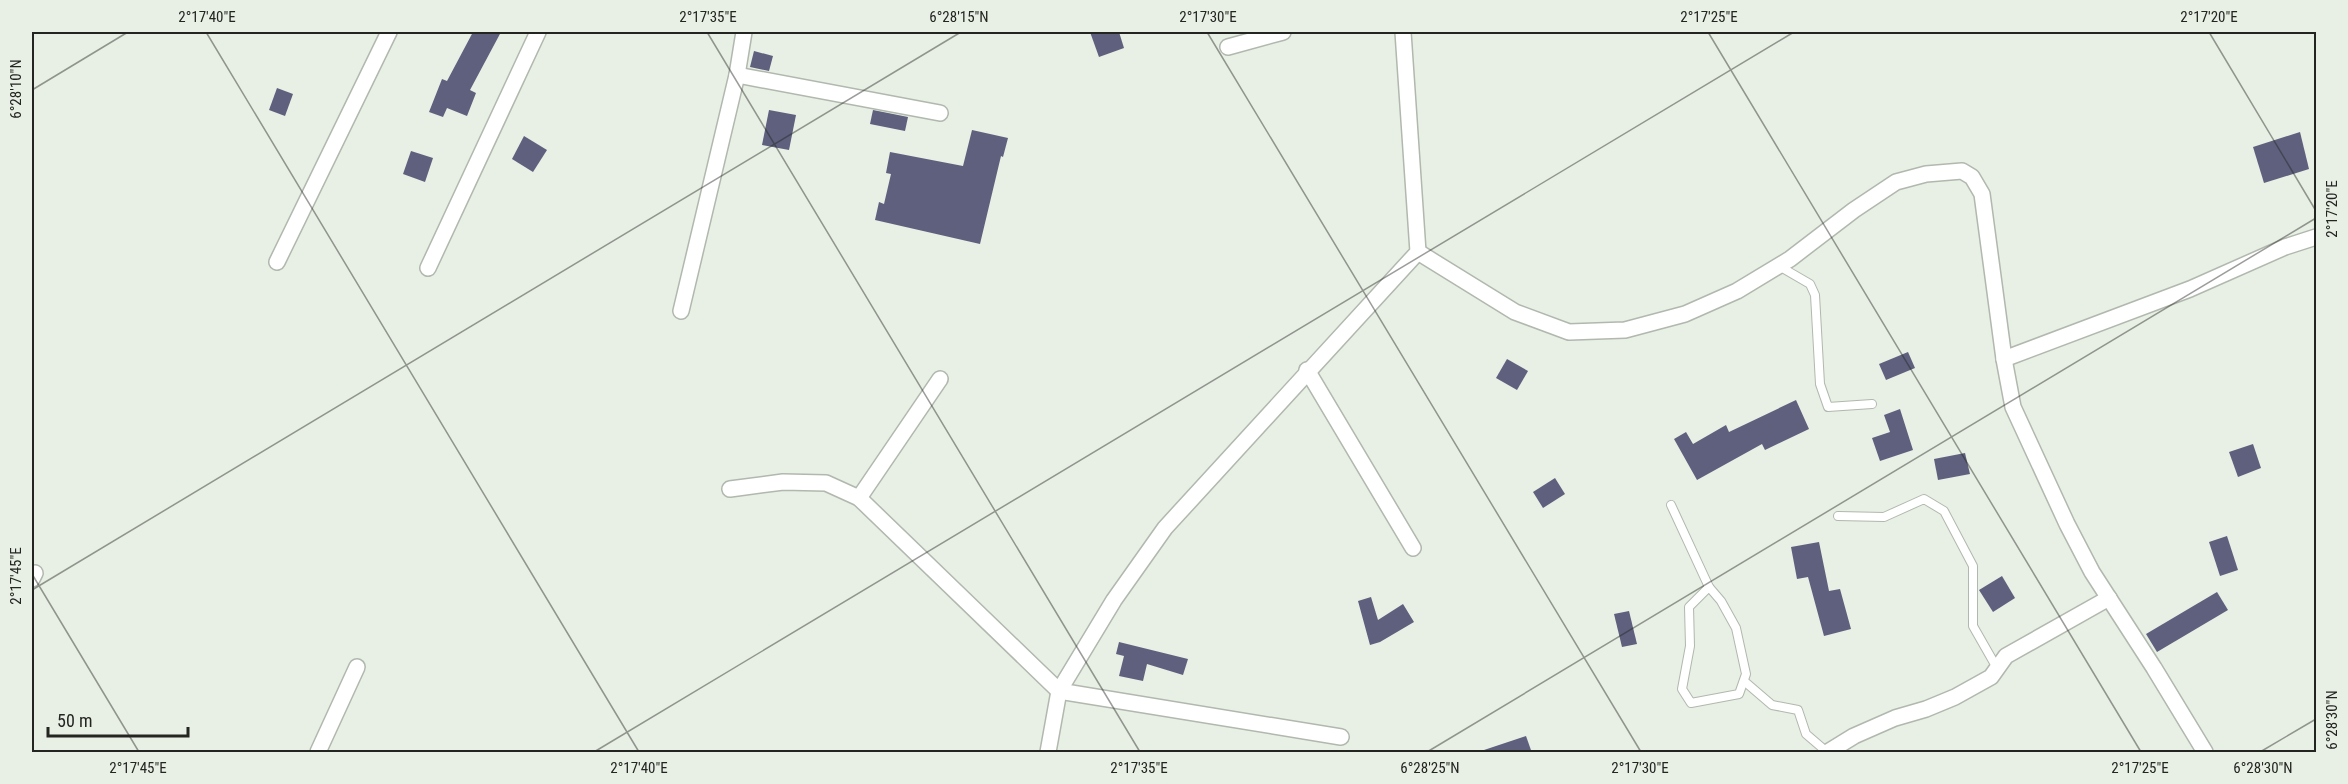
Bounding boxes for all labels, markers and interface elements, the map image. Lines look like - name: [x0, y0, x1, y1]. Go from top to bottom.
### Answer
- text: 2°17'40"E: [178, 8, 236, 26]
- text: 2°17'35"E: [679, 8, 737, 26]
- text: 6°28'15"N: [929, 8, 989, 26]
- text: 2°17'30"E: [1179, 8, 1237, 26]
- text: 2°17'25"E: [1680, 8, 1738, 26]
- text: 2°17'20"E: [2180, 8, 2238, 26]
- text: 6°28'10"N: [7, 59, 25, 119]
- text: 2°17'20"E: [2323, 180, 2341, 238]
- text: 2°17'45"E: [7, 547, 25, 605]
- text: 6°28'30"N: [2323, 690, 2341, 750]
- scale bar: [48, 700, 188, 738]
- text: 50 m: [57, 710, 92, 731]
- text: 2°17'45"E: [109, 759, 167, 777]
- text: 2°17'40"E: [610, 759, 668, 777]
- text: 2°17'35"E: [1110, 759, 1168, 777]
- text: 6°28'25"N: [1400, 759, 1460, 777]
- text: 2°17'30"E: [1611, 759, 1669, 777]
- text: 2°17'25"E: [2111, 759, 2169, 777]
- text: 6°28'30"N: [2233, 759, 2293, 777]

